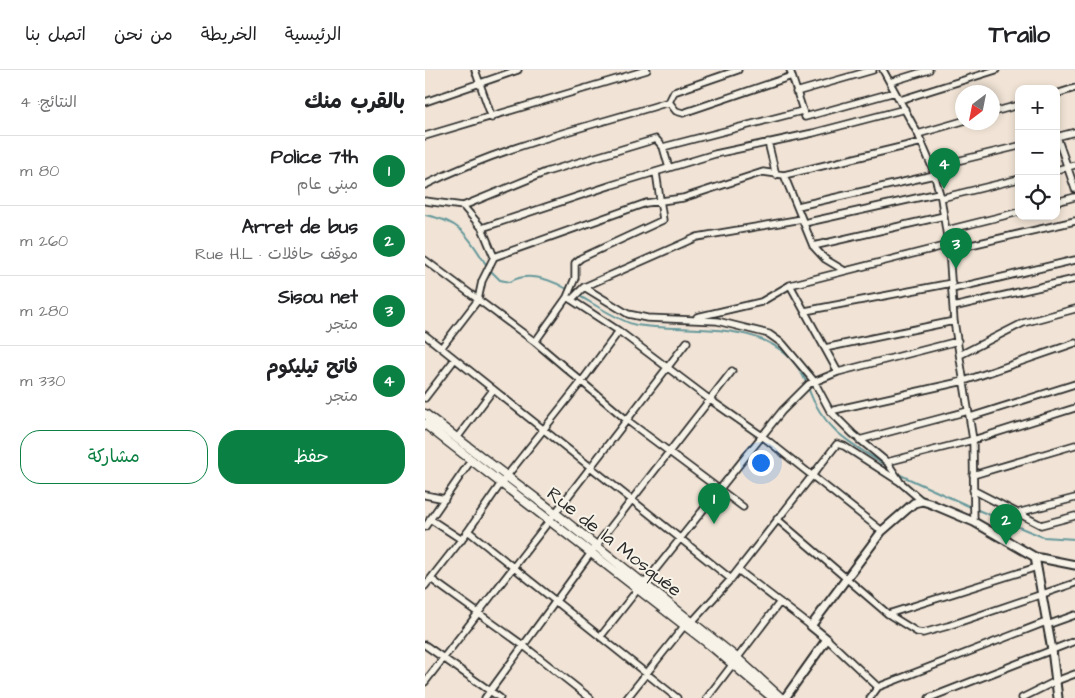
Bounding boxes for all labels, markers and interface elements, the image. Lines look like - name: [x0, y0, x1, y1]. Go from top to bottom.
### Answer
- text: Trailo: [989, 18, 1050, 52]
- text: اتصل بنا: [25, 22, 86, 47]
- text: من نحن: [114, 22, 173, 47]
- text: الخريطة: [201, 22, 257, 47]
- text: الرئيسية: [285, 22, 341, 47]
- north arrow: [955, 85, 1000, 130]
- map controls: [1015, 85, 1060, 220]
- button: +: [1015, 85, 1060, 130]
- text: بالقرب منك: [304, 87, 405, 116]
- text: النتائج: 4: [20, 91, 77, 113]
- button: −: [1015, 130, 1060, 175]
- text: Police 7th: [271, 144, 358, 171]
- pin: 4: [928, 148, 960, 189]
- text: 80 m: [20, 160, 59, 182]
- text: 1: [388, 160, 390, 182]
- text: مبنى عام: [297, 173, 358, 195]
- button: locate: [1015, 175, 1060, 220]
- text: Arret de bus: [242, 214, 358, 241]
- pin: 3: [940, 228, 972, 269]
- text: 260 m: [20, 230, 68, 252]
- text: 2: [384, 230, 394, 252]
- text: موقف حافلات · Rue H.L: [195, 243, 358, 265]
- text: Sisou net: [278, 284, 358, 311]
- text: 280 m: [20, 300, 68, 322]
- text: 3: [385, 300, 393, 322]
- text: متجر: [327, 313, 358, 335]
- text: فاتح تيليكوم: [266, 354, 358, 381]
- text: 330 m: [20, 370, 65, 392]
- text: 4: [384, 370, 394, 392]
- text: متجر: [327, 385, 358, 407]
- button: مشاركة: [20, 430, 208, 484]
- button: حفظ: [218, 430, 405, 484]
- your location: [748, 450, 774, 476]
- street label: Rue de la Mosquée: [541, 481, 687, 604]
- pin: 1: [698, 483, 730, 524]
- pin: 2: [990, 504, 1022, 545]

